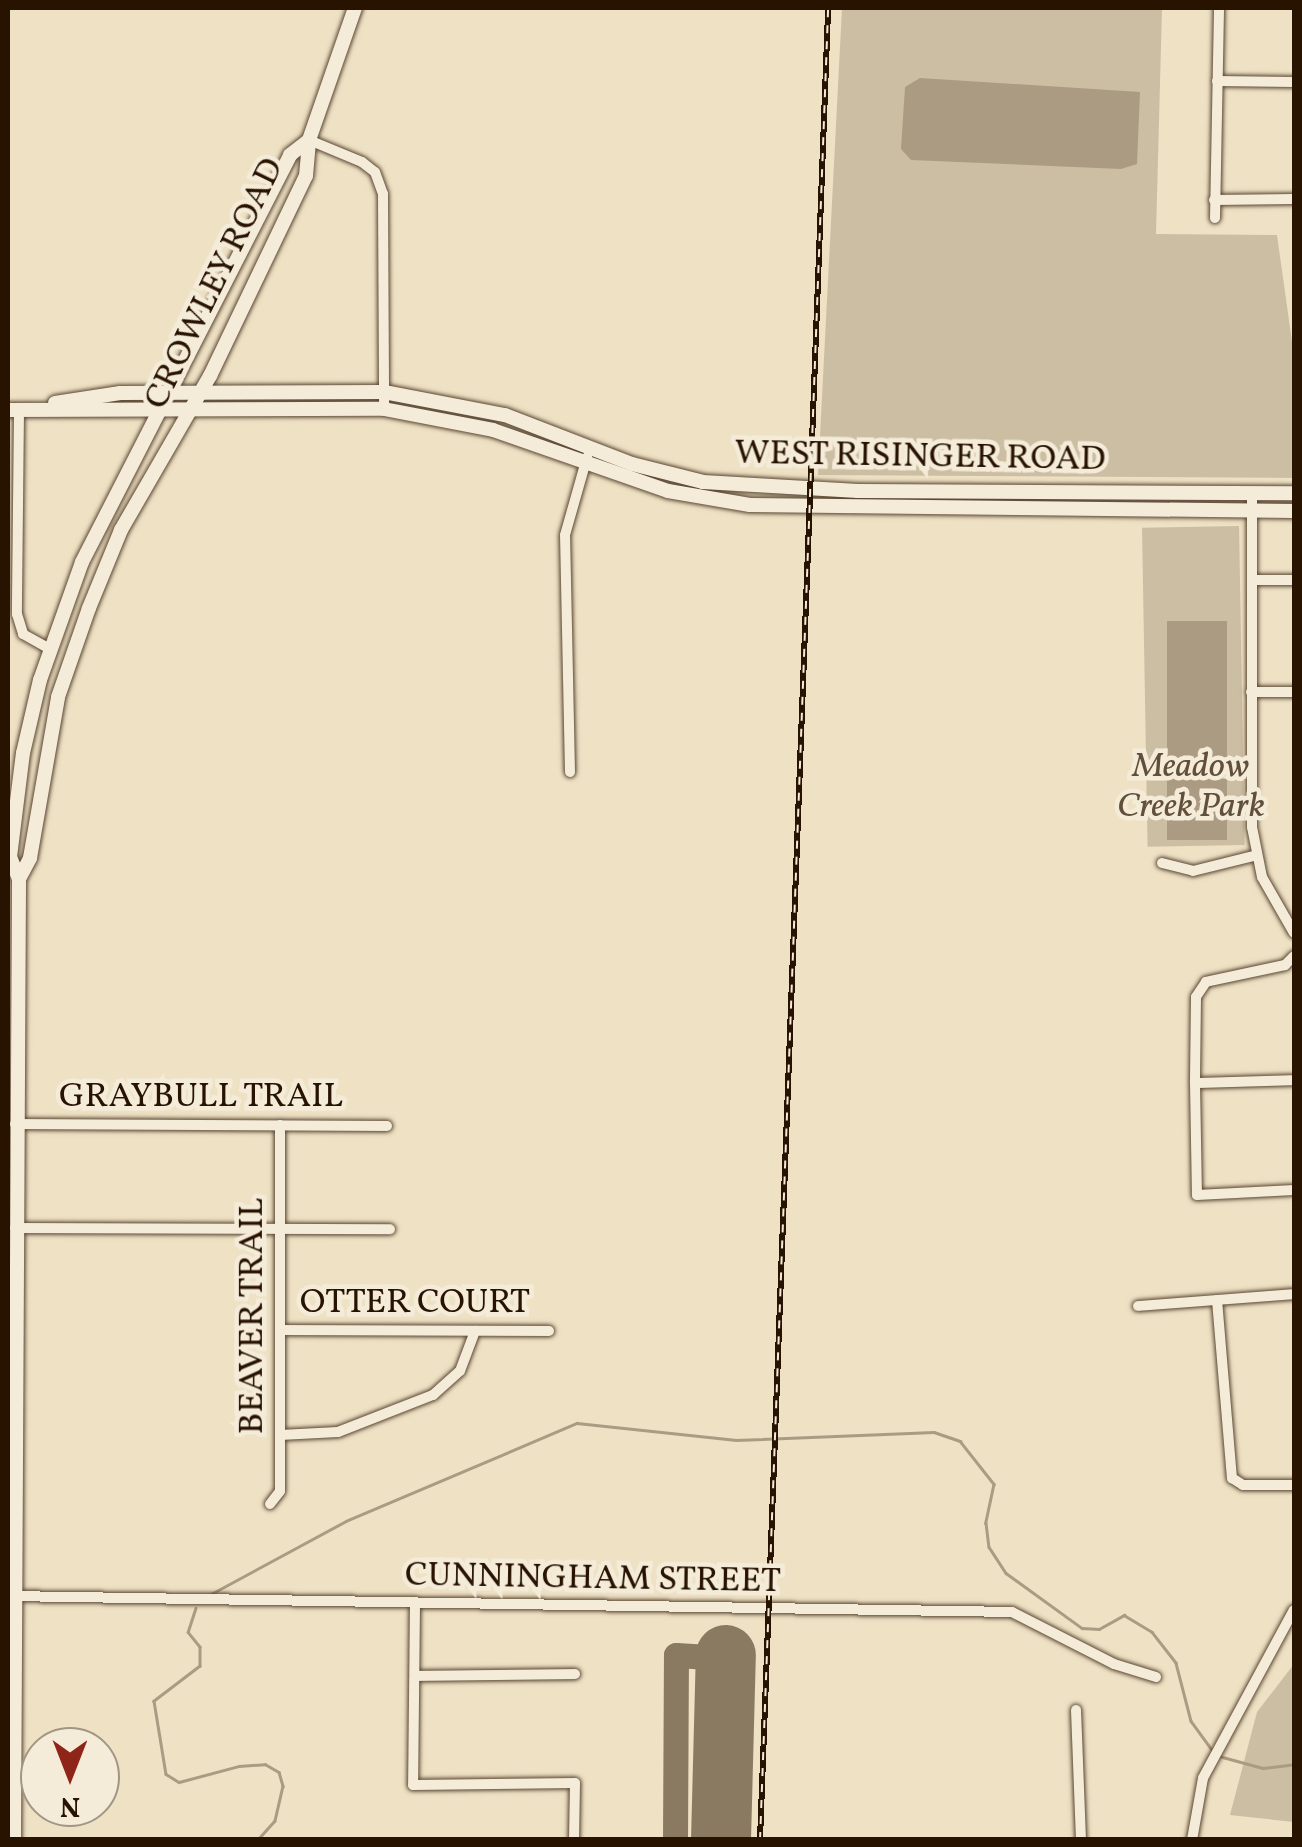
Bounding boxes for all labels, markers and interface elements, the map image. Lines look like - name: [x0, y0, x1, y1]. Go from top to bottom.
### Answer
- street label: CROWLEY ROAD: [136, 151, 294, 417]
- street label: WEST RISINGER ROAD: [734, 433, 1106, 481]
- park label: Meadow Creek Park: [1117, 746, 1265, 828]
- street label: GRAYBULL TRAIL: [58, 1076, 344, 1118]
- street label: BEAVER TRAIL: [232, 1197, 274, 1435]
- street label: OTTER COURT: [300, 1282, 530, 1324]
- street label: CUNNINGHAM STREET: [405, 1555, 781, 1603]
- north arrow: [20, 1727, 120, 1827]
- text: N: [60, 1786, 80, 1825]

